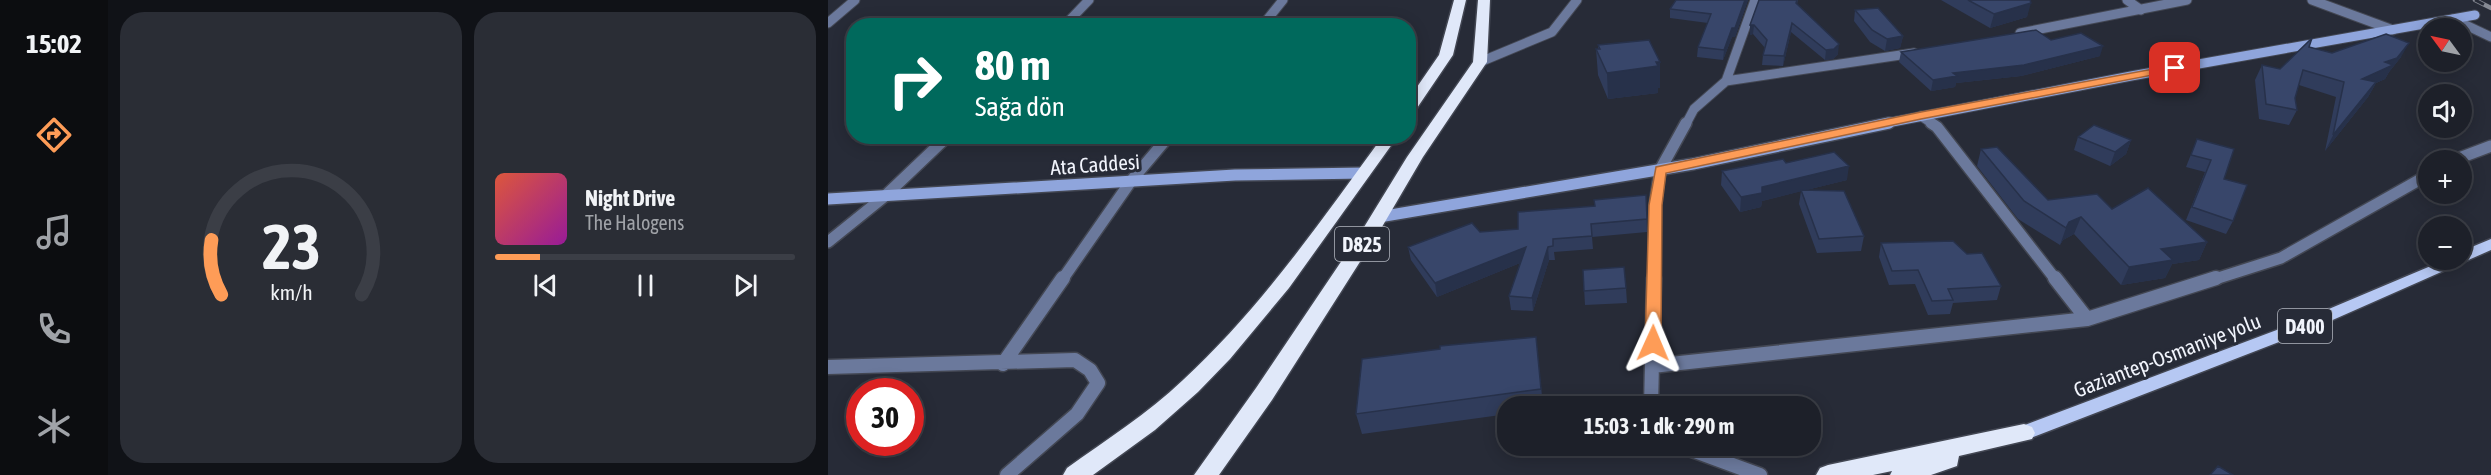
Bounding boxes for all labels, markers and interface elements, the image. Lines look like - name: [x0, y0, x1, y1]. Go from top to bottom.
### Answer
- north arrow: [2418, 18, 2472, 72]
- map controls: [2418, 18, 2472, 270]
- text: 15:02: [26, 28, 82, 59]
- text: 80 m: [975, 41, 1050, 89]
- icon: right: [876, 42, 954, 120]
- pin: [2149, 42, 2200, 93]
- icon: arrive: [2158, 51, 2191, 84]
- button: sound: [2418, 84, 2472, 138]
- text: Sağa dön: [975, 91, 1065, 122]
- icon: directions: [33, 114, 75, 156]
- street label: Ata Caddesi: [1049, 149, 1141, 179]
- button: +: [2418, 150, 2472, 204]
- text: Night Drive: [585, 185, 675, 211]
- icon: music: [33, 211, 75, 253]
- text: 23: [262, 211, 320, 282]
- text: The Halogens: [585, 211, 684, 234]
- button: −: [2418, 216, 2472, 270]
- road number: D825: [1335, 227, 1389, 261]
- icon: previous: [529, 269, 562, 302]
- icon: pause: [629, 269, 662, 302]
- icon: next: [729, 269, 762, 302]
- text: km/h: [270, 280, 312, 305]
- icon: phone: [33, 308, 75, 350]
- street label: Gaziantep-Osmaniye yolu: [2070, 308, 2264, 402]
- road number: D400: [2278, 309, 2332, 343]
- position arrow: [1621, 311, 1685, 375]
- speed limit sign: 30: [846, 378, 924, 456]
- icon: climate: [33, 405, 75, 447]
- text: 15:03 · 1 dk · 290 m: [1584, 413, 1734, 439]

